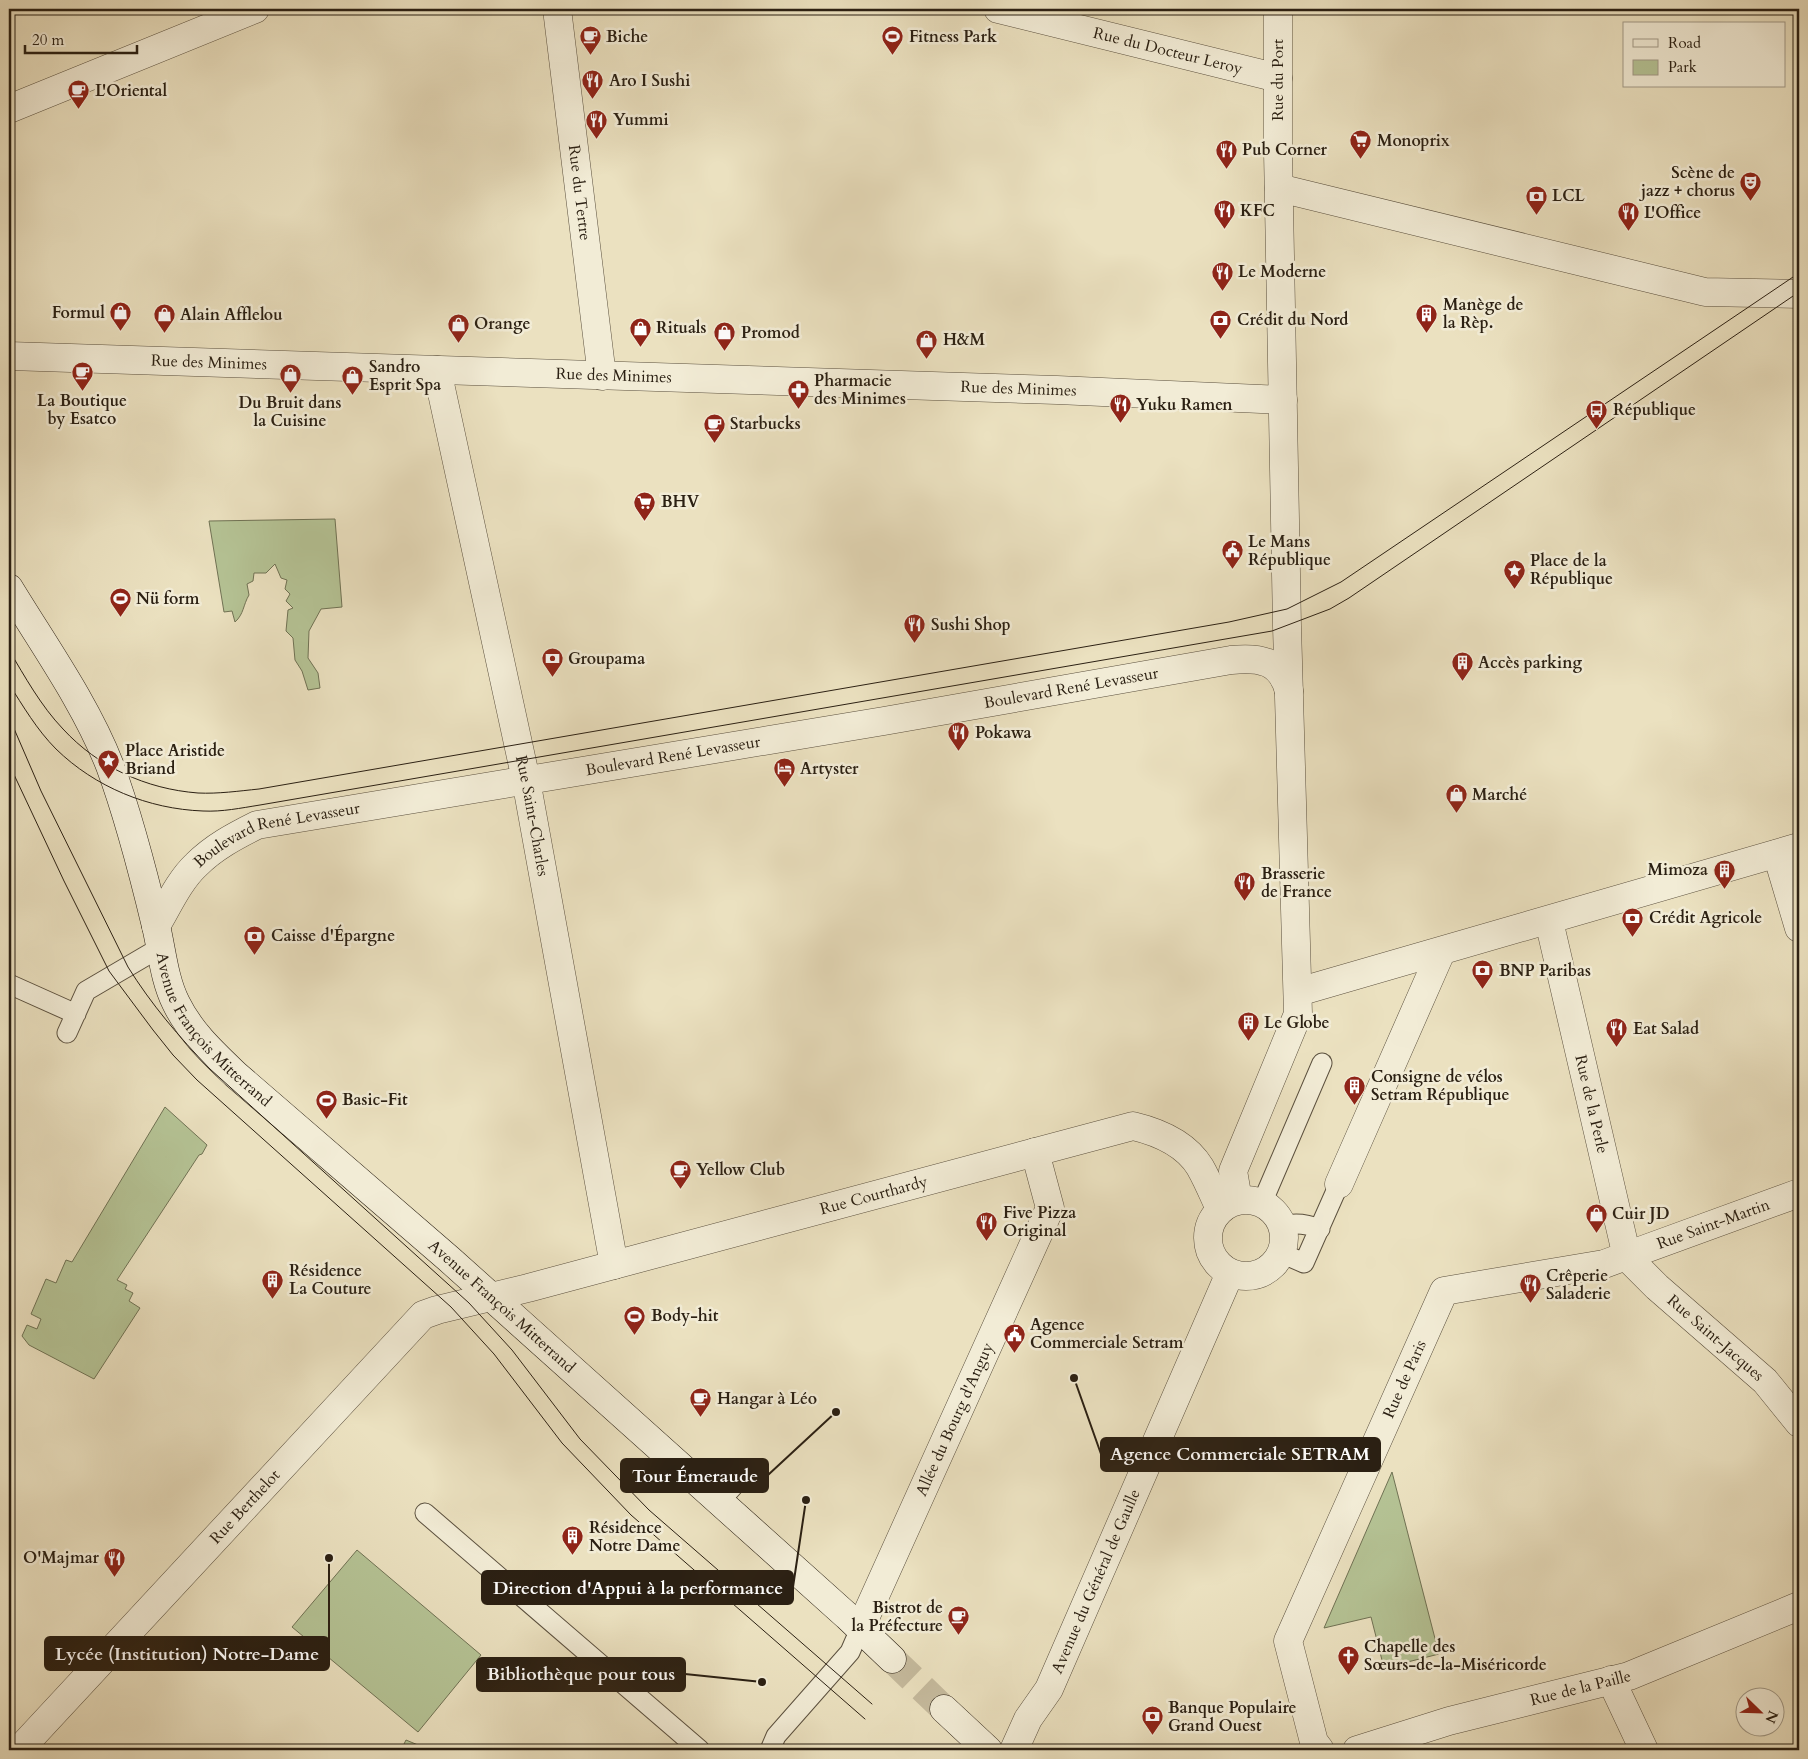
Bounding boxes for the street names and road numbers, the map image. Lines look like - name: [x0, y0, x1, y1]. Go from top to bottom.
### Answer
- street label: Rue du Docteur Leroy: [1091, 22, 1245, 80]
- street label: Rue du Port: [1267, 39, 1289, 121]
- street label: Rue du Tertre: [563, 144, 596, 242]
- street label: Rue des Minimes: [150, 350, 267, 375]
- street label: Rue des Minimes: [555, 363, 672, 388]
- street label: Rue des Minimes: [960, 376, 1077, 402]
- street label: Boulevard René Levasseur: [982, 662, 1160, 714]
- street label: Boulevard René Levasseur: [584, 731, 762, 781]
- street label: Rue Saint-Charles: [510, 753, 554, 878]
- street label: Boulevard René Levasseur: [189, 797, 362, 873]
- street label: Avenue François Mitterrand: [151, 951, 277, 1112]
- street label: Rue de la Perle: [1569, 1053, 1614, 1156]
- street label: Rue Courthardy: [817, 1170, 930, 1220]
- street label: Rue Saint-Martin: [1654, 1194, 1773, 1255]
- street label: Avenue François Mitterrand: [423, 1235, 580, 1378]
- street label: Rue Saint-Jacques: [1662, 1290, 1769, 1386]
- street label: Rue de Paris: [1378, 1336, 1432, 1422]
- street label: Allée du Bourg d'Anguy: [910, 1339, 999, 1500]
- street label: Rue Berthelot: [205, 1465, 285, 1549]
- street label: Avenue du Général de Gaulle: [1046, 1486, 1146, 1677]
- street label: Rue de la Paille: [1528, 1665, 1633, 1711]

